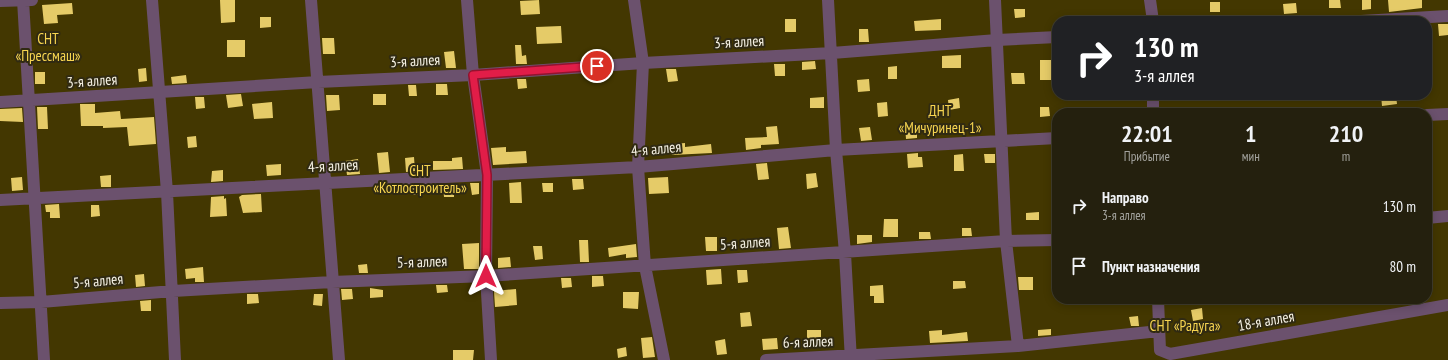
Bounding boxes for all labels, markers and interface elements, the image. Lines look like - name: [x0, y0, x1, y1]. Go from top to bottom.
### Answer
- text: 130 m: [1134, 28, 1198, 65]
- park label: СНТ «Прессмаш»: [15, 29, 81, 65]
- street label: 3-я аллея: [713, 31, 765, 52]
- icon: right: [1068, 32, 1120, 84]
- pin: [580, 49, 614, 83]
- street label: 3-я аллея: [389, 50, 441, 71]
- icon: arrive: [586, 55, 608, 77]
- text: 3-я аллея: [1134, 64, 1194, 87]
- street label: 3-я аллея: [66, 69, 118, 92]
- park label: ДНТ «Мичуринец-1»: [899, 101, 982, 137]
- text: 22:01: [1121, 118, 1173, 149]
- text: 1: [1245, 118, 1256, 149]
- text: 210: [1329, 118, 1363, 149]
- street label: 4-я аллея: [630, 137, 682, 160]
- text: Прибытие: [1124, 148, 1170, 165]
- text: мин: [1242, 148, 1260, 165]
- text: m: [1342, 148, 1350, 165]
- street label: 4-я аллея: [307, 155, 359, 176]
- park label: СНТ «Котлостроитель»: [373, 161, 467, 197]
- text: Направо: [1102, 188, 1149, 207]
- icon: right: [1068, 195, 1090, 217]
- text: 130 m: [1383, 197, 1416, 216]
- text: 3-я аллея: [1102, 207, 1146, 224]
- street label: 5-я аллея: [719, 231, 771, 254]
- street label: 5-я аллея: [397, 251, 448, 272]
- position arrow: [465, 255, 507, 297]
- icon: arrive: [1068, 255, 1090, 277]
- text: Пункт назначения: [1102, 257, 1200, 276]
- text: 80 m: [1390, 257, 1416, 276]
- street label: 5-я аллея: [72, 269, 124, 292]
- street label: 18-я аллея: [1236, 306, 1296, 335]
- park label: СНТ «Радуга»: [1150, 316, 1221, 335]
- street label: 6-я аллея: [783, 331, 834, 352]

